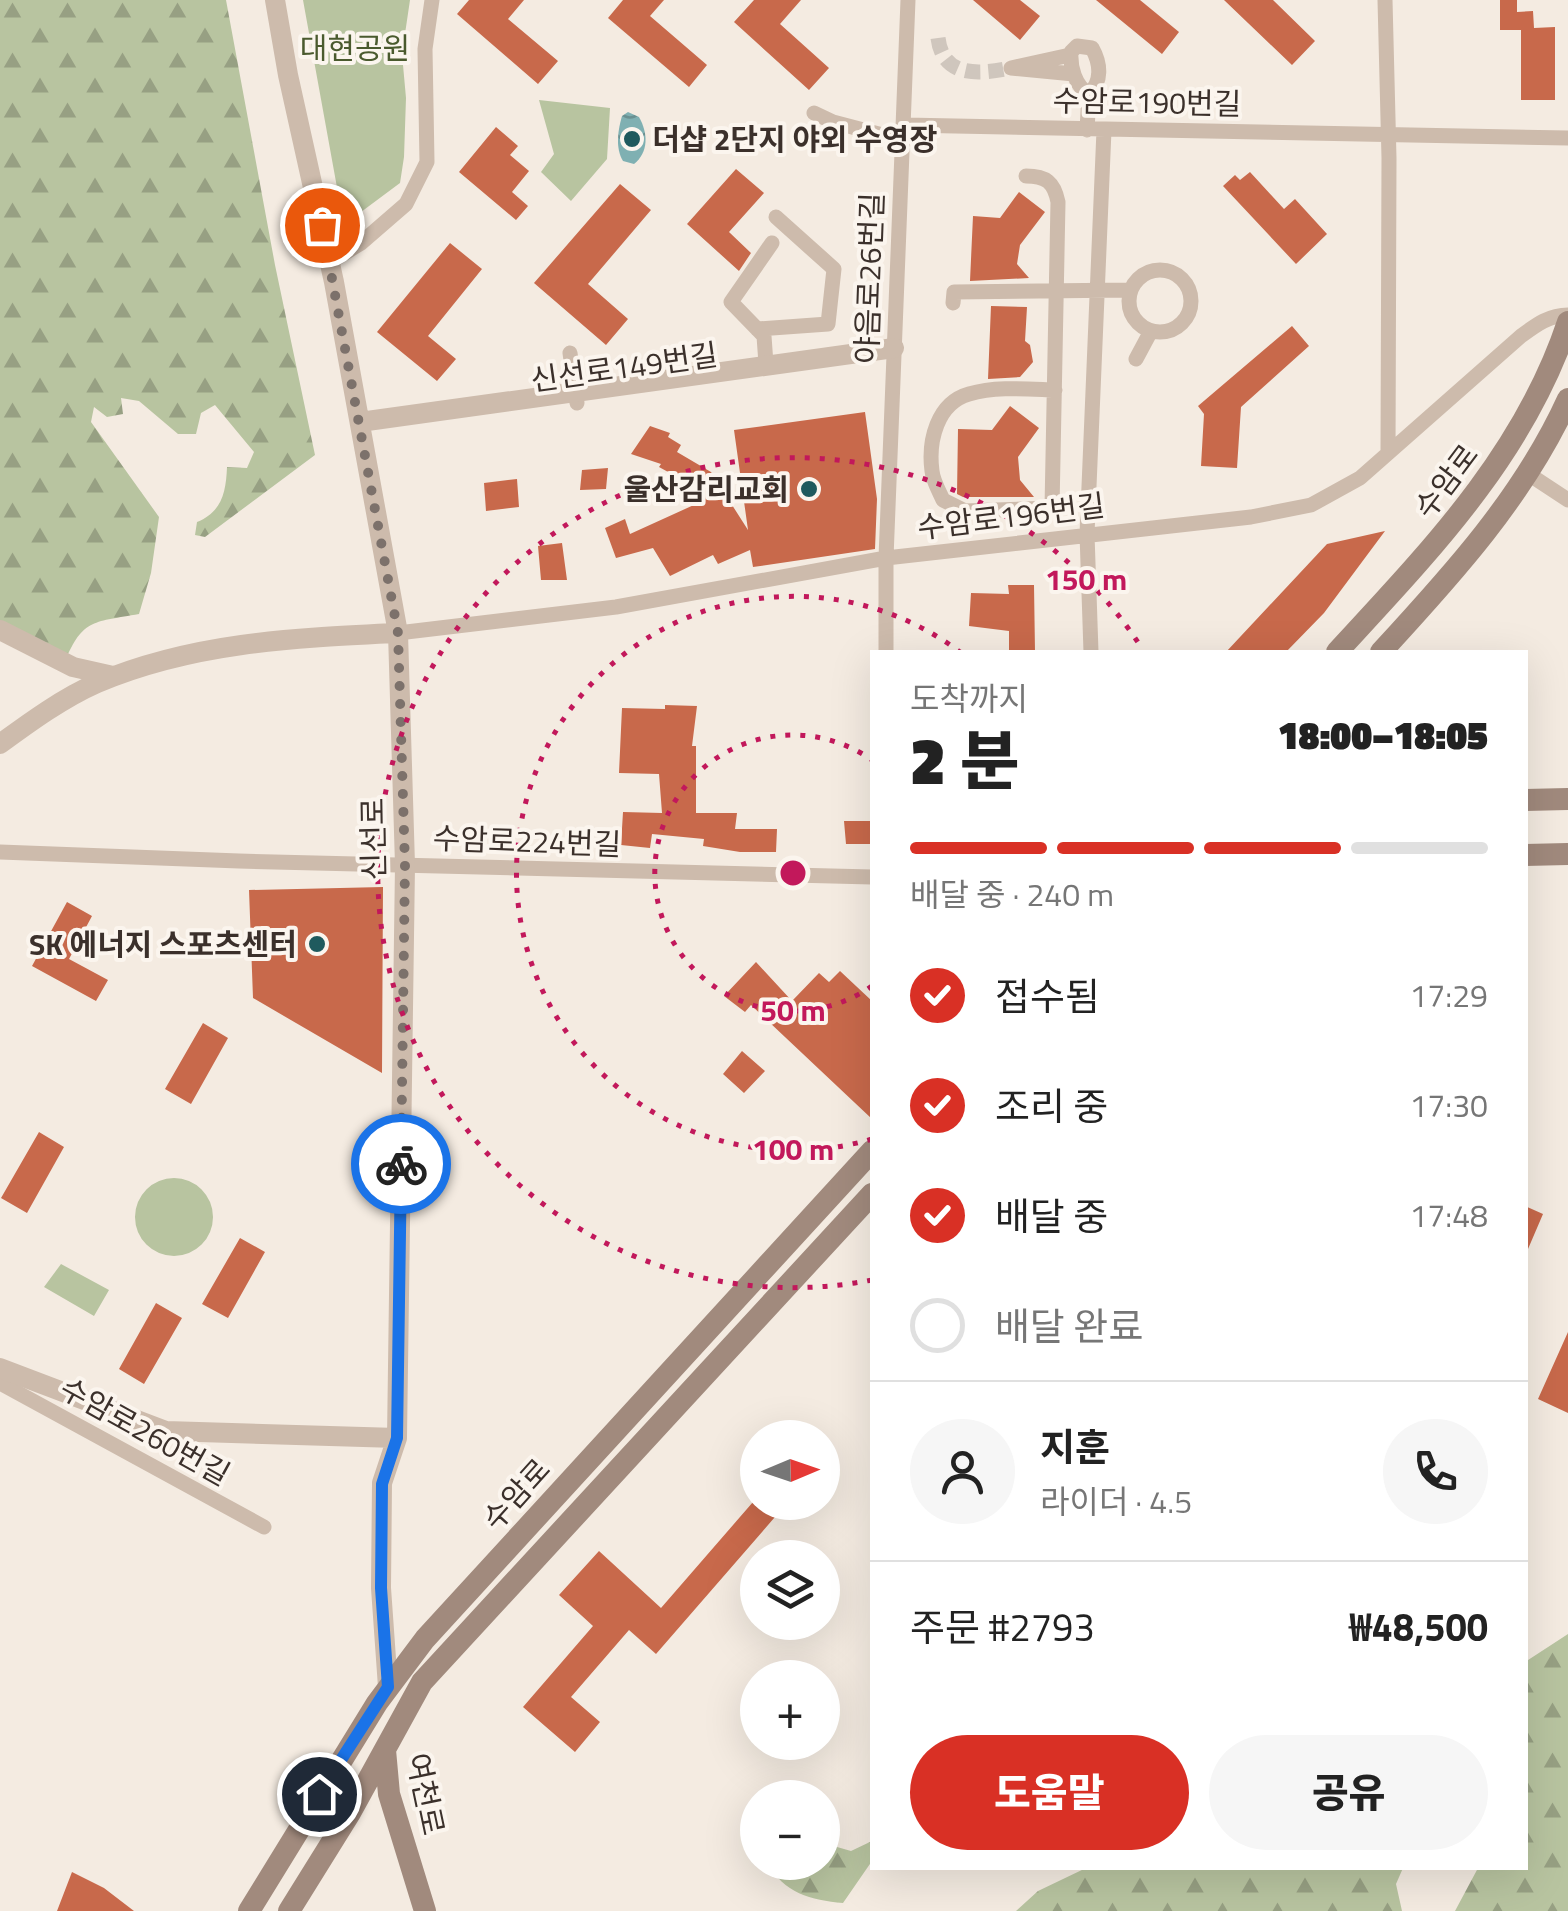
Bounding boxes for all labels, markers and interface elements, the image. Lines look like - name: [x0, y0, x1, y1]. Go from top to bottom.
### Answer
- park label: 대현공원: [300, 25, 410, 71]
- street label: 수암로190번길: [1052, 77, 1242, 127]
- place label: 더샵 2단지 야외 수영장: [652, 116, 937, 162]
- marker: 더샵 2단지 야외 수영장: [621, 128, 643, 150]
- pin: [280, 183, 365, 268]
- street label: 야음로26번길: [843, 191, 895, 365]
- icon: bag: [295, 198, 350, 253]
- street label: 신선로149번길: [528, 331, 720, 403]
- street label: 수암로: [1403, 434, 1489, 528]
- place label: 울산감리교회: [623, 466, 789, 512]
- marker: 울산감리교회: [798, 478, 820, 500]
- street label: 수암로196번길: [915, 482, 1107, 550]
- text: 150 m: [1045, 556, 1127, 602]
- text: 도착까지: [910, 674, 1028, 722]
- text: 18:00–18:05: [1278, 706, 1488, 764]
- text: 2 분: [910, 710, 1020, 809]
- street label: 신선로: [349, 797, 397, 881]
- street label: 수암로224번길: [432, 815, 622, 867]
- centre of rings: [775, 855, 811, 891]
- text: 배달 중 · 240 m: [910, 870, 1114, 918]
- place label: SK 에너지 스포츠센터: [29, 921, 297, 967]
- marker: SK 에너지 스포츠센터: [306, 933, 328, 955]
- text: 접수됨: [995, 967, 1100, 1025]
- icon: check: [910, 968, 965, 1023]
- text: 17:29: [1409, 971, 1488, 1019]
- text: 50 m: [760, 987, 826, 1033]
- text: 조리 중: [995, 1077, 1108, 1135]
- icon: check: [910, 1078, 965, 1133]
- text: 17:30: [1409, 1081, 1488, 1129]
- courier: [351, 1114, 451, 1214]
- text: 100 m: [752, 1126, 834, 1172]
- icon: bike: [374, 1137, 429, 1192]
- text: 배달 중: [995, 1187, 1108, 1245]
- icon: check: [910, 1188, 965, 1243]
- text: 17:48: [1409, 1191, 1488, 1239]
- text: 배달 완료: [995, 1297, 1143, 1355]
- street label: 수암로260번길: [51, 1365, 239, 1497]
- text: 지훈: [1040, 1418, 1110, 1476]
- button: person: [910, 1419, 1015, 1524]
- button: phone: [1383, 1419, 1488, 1524]
- north arrow: [740, 1420, 840, 1520]
- map controls: [740, 1420, 840, 1880]
- street label: 수암로: [471, 1448, 561, 1540]
- text: 라이더 · 4.5: [1040, 1477, 1192, 1525]
- button: layers: [740, 1540, 840, 1640]
- text: 주문 #2793: [910, 1598, 1095, 1656]
- text: ₩48,500: [1349, 1598, 1488, 1656]
- button: +: [740, 1660, 840, 1760]
- button: 도움말: [910, 1735, 1189, 1850]
- button: 공유: [1209, 1735, 1488, 1850]
- street label: 여천로: [395, 1749, 457, 1839]
- pin: [277, 1752, 362, 1837]
- icon: home: [292, 1767, 347, 1822]
- button: −: [740, 1780, 840, 1880]

